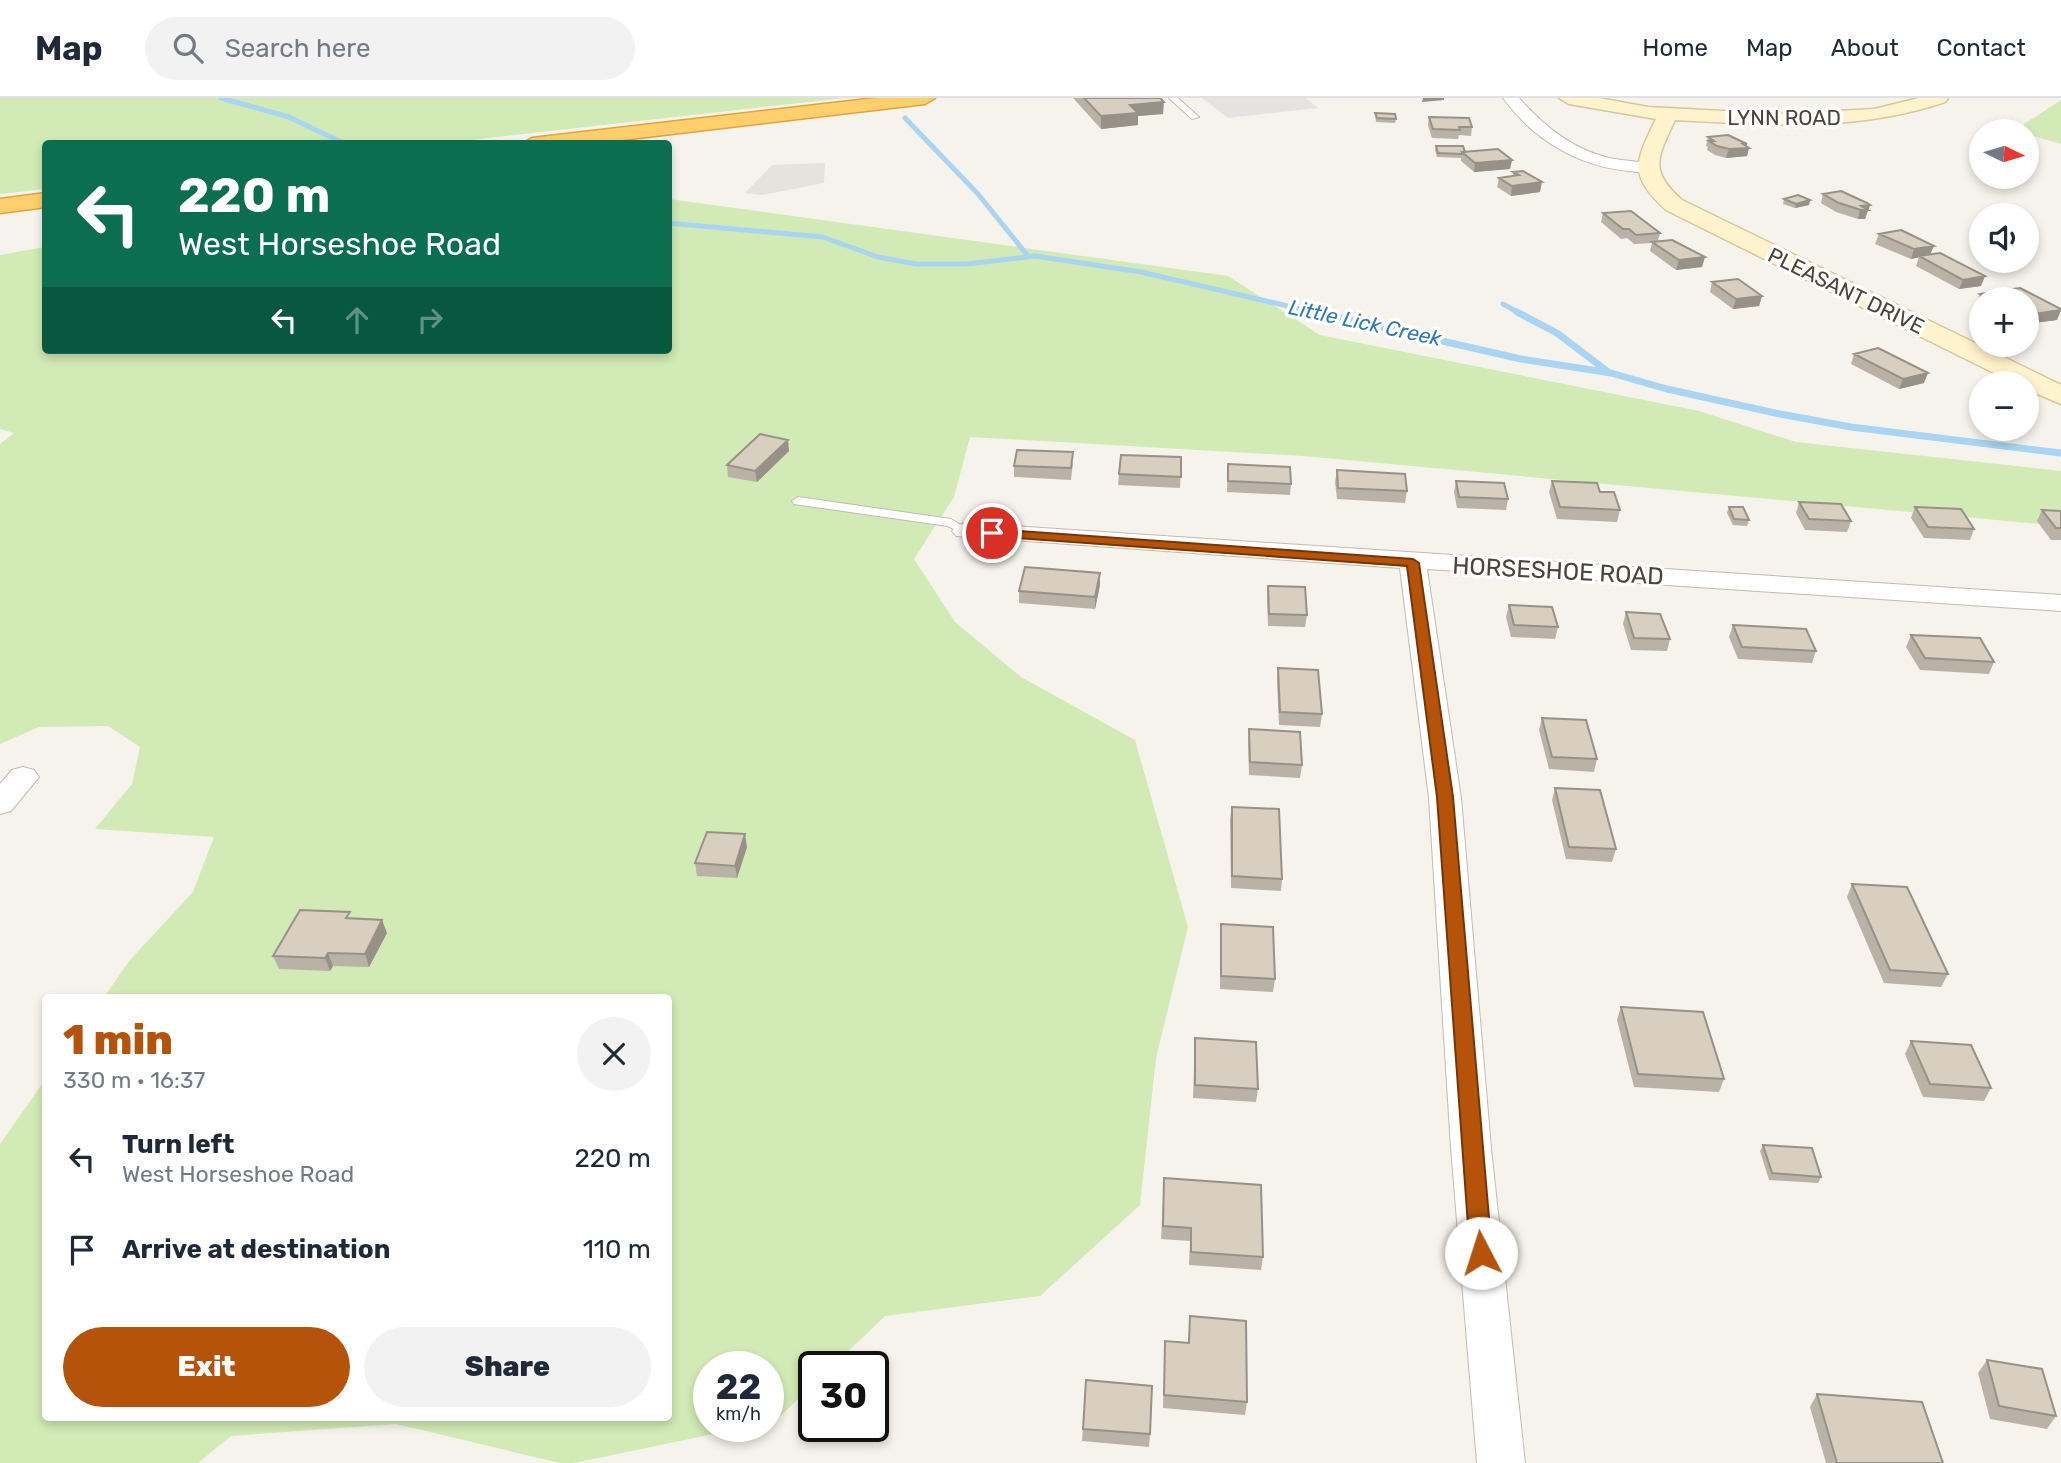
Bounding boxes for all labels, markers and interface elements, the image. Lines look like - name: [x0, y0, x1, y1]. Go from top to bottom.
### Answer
- search box: [145, 17, 635, 80]
- text: Map: [35, 29, 103, 68]
- icon: search: [169, 29, 207, 67]
- text: Search here: [225, 33, 370, 64]
- text: Home: [1642, 34, 1708, 62]
- text: Map: [1746, 34, 1793, 62]
- text: About: [1831, 34, 1899, 62]
- text: Contact: [1937, 34, 2026, 62]
- street label: LYNN ROAD: [1727, 105, 1841, 130]
- north arrow: [1969, 119, 2039, 189]
- map controls: [1969, 119, 2039, 441]
- text: 220 m: [178, 166, 330, 224]
- icon: left: [63, 168, 154, 259]
- button: sound: [1969, 203, 2039, 273]
- text: West Horseshoe Road: [178, 225, 501, 263]
- street label: PLEASANT DRIVE: [1764, 242, 1928, 339]
- button: +: [1969, 287, 2039, 357]
- water label: Little Lick Creek: [1287, 294, 1445, 351]
- icon: left: [265, 301, 303, 339]
- icon: ahead: [338, 301, 376, 339]
- icon: right: [411, 301, 449, 339]
- button: −: [1969, 371, 2039, 441]
- pin: [962, 503, 1022, 563]
- icon: arrive: [973, 514, 1011, 552]
- street label: HORSESHOE ROAD: [1452, 551, 1664, 591]
- text: 1 min: [63, 1015, 173, 1065]
- button: close: [577, 1017, 651, 1091]
- text: 330 m · 16:37: [63, 1066, 205, 1094]
- text: Turn left: [122, 1129, 234, 1160]
- icon: left: [63, 1140, 101, 1178]
- text: 220 m: [574, 1143, 651, 1174]
- text: West Horseshoe Road: [122, 1160, 354, 1188]
- position arrow: [1444, 1216, 1518, 1290]
- icon: arrive: [63, 1231, 101, 1269]
- text: Arrive at destination: [122, 1234, 390, 1265]
- text: 110 m: [583, 1234, 651, 1265]
- button: Exit: [63, 1327, 350, 1407]
- button: Share: [364, 1327, 651, 1407]
- speed limit sign: 30: [798, 1351, 889, 1442]
- text: 22: [716, 1366, 761, 1408]
- text: km/h: [716, 1403, 761, 1425]

